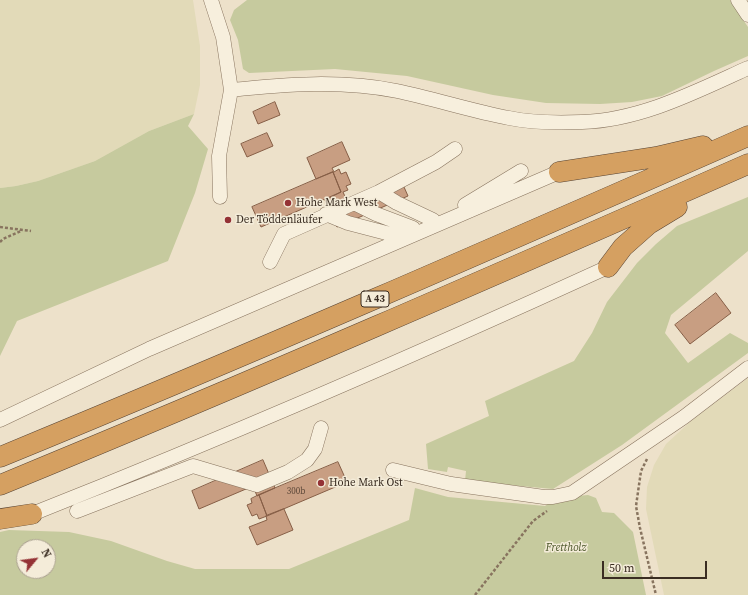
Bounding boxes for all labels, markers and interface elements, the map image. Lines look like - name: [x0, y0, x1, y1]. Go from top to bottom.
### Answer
- place label: Hohe Mark West: [296, 196, 377, 210]
- marker: Hohe Mark West: [283, 198, 293, 208]
- place label: Der Töddenläufer: [236, 213, 322, 227]
- marker: Der Töddenläufer: [223, 215, 233, 225]
- road number: A 43: [361, 291, 389, 307]
- place label: Hohe Mark Ost: [329, 476, 403, 490]
- marker: Hohe Mark Ost: [316, 478, 326, 488]
- house number: 300b: [287, 487, 305, 497]
- north arrow: [16, 539, 56, 579]
- park label: Frettholz: [545, 541, 587, 555]
- text: N: [38, 546, 55, 561]
- scale bar: [604, 553, 709, 579]
- text: 50 m: [609, 560, 635, 576]

